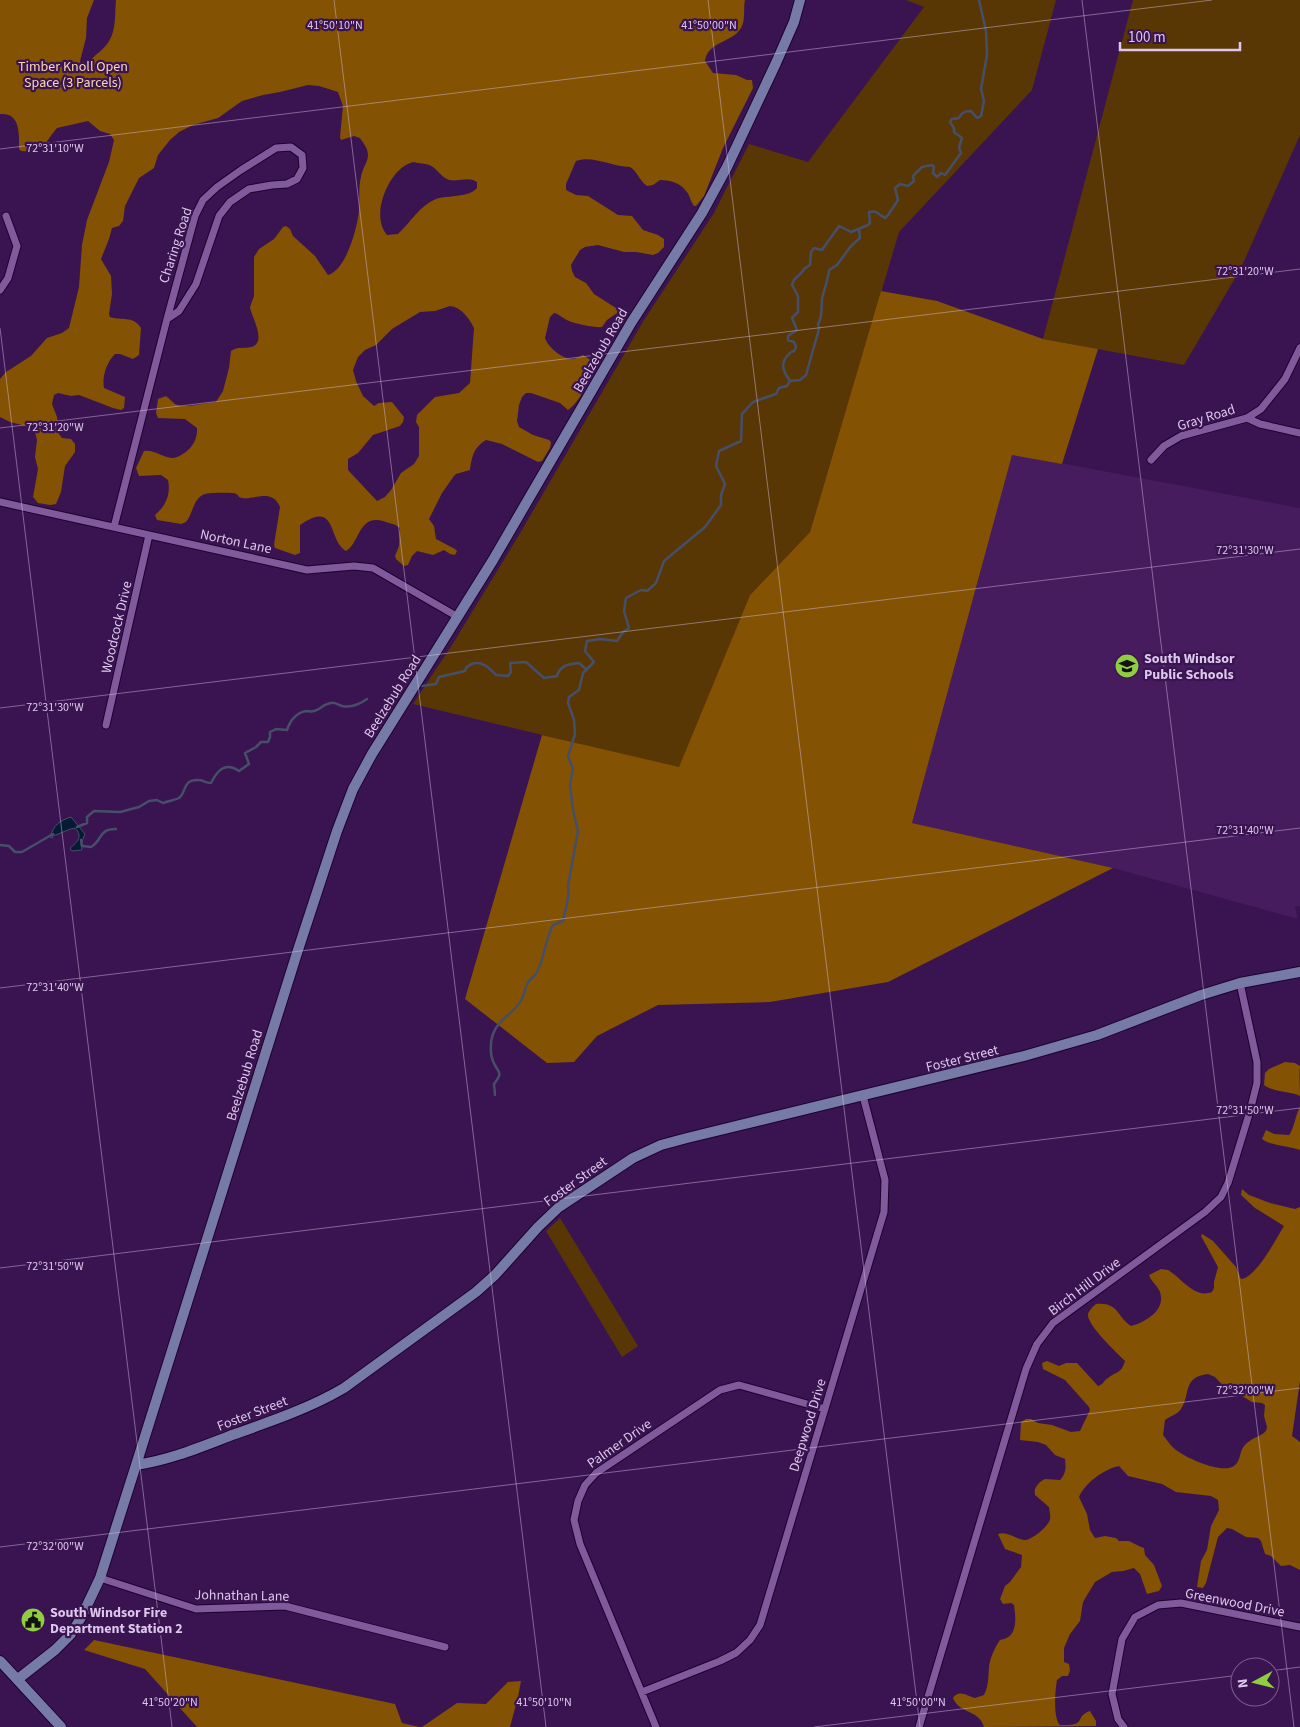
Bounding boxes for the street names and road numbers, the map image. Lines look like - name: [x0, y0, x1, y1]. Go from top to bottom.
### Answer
- street label: Charing Road: [154, 205, 198, 286]
- street label: Beelzebub Road: [569, 305, 633, 396]
- street label: Gray Road: [1175, 400, 1238, 436]
- street label: Norton Lane: [198, 525, 273, 559]
- street label: Woodcock Drive: [97, 579, 137, 675]
- street label: Beelzebub Road: [359, 651, 426, 742]
- street label: Beelzebub Road: [222, 1027, 268, 1123]
- street label: Foster Street: [924, 1040, 1001, 1078]
- street label: Foster Street: [540, 1152, 612, 1212]
- street label: Birch Hill Drive: [1044, 1253, 1125, 1321]
- street label: Deepwood Drive: [784, 1376, 832, 1474]
- street label: Foster Street: [214, 1391, 291, 1437]
- street label: Palmer Drive: [583, 1414, 656, 1473]
- street label: Greenwood Drive: [1183, 1584, 1286, 1622]
- street label: Johnathan Lane: [194, 1585, 290, 1607]

